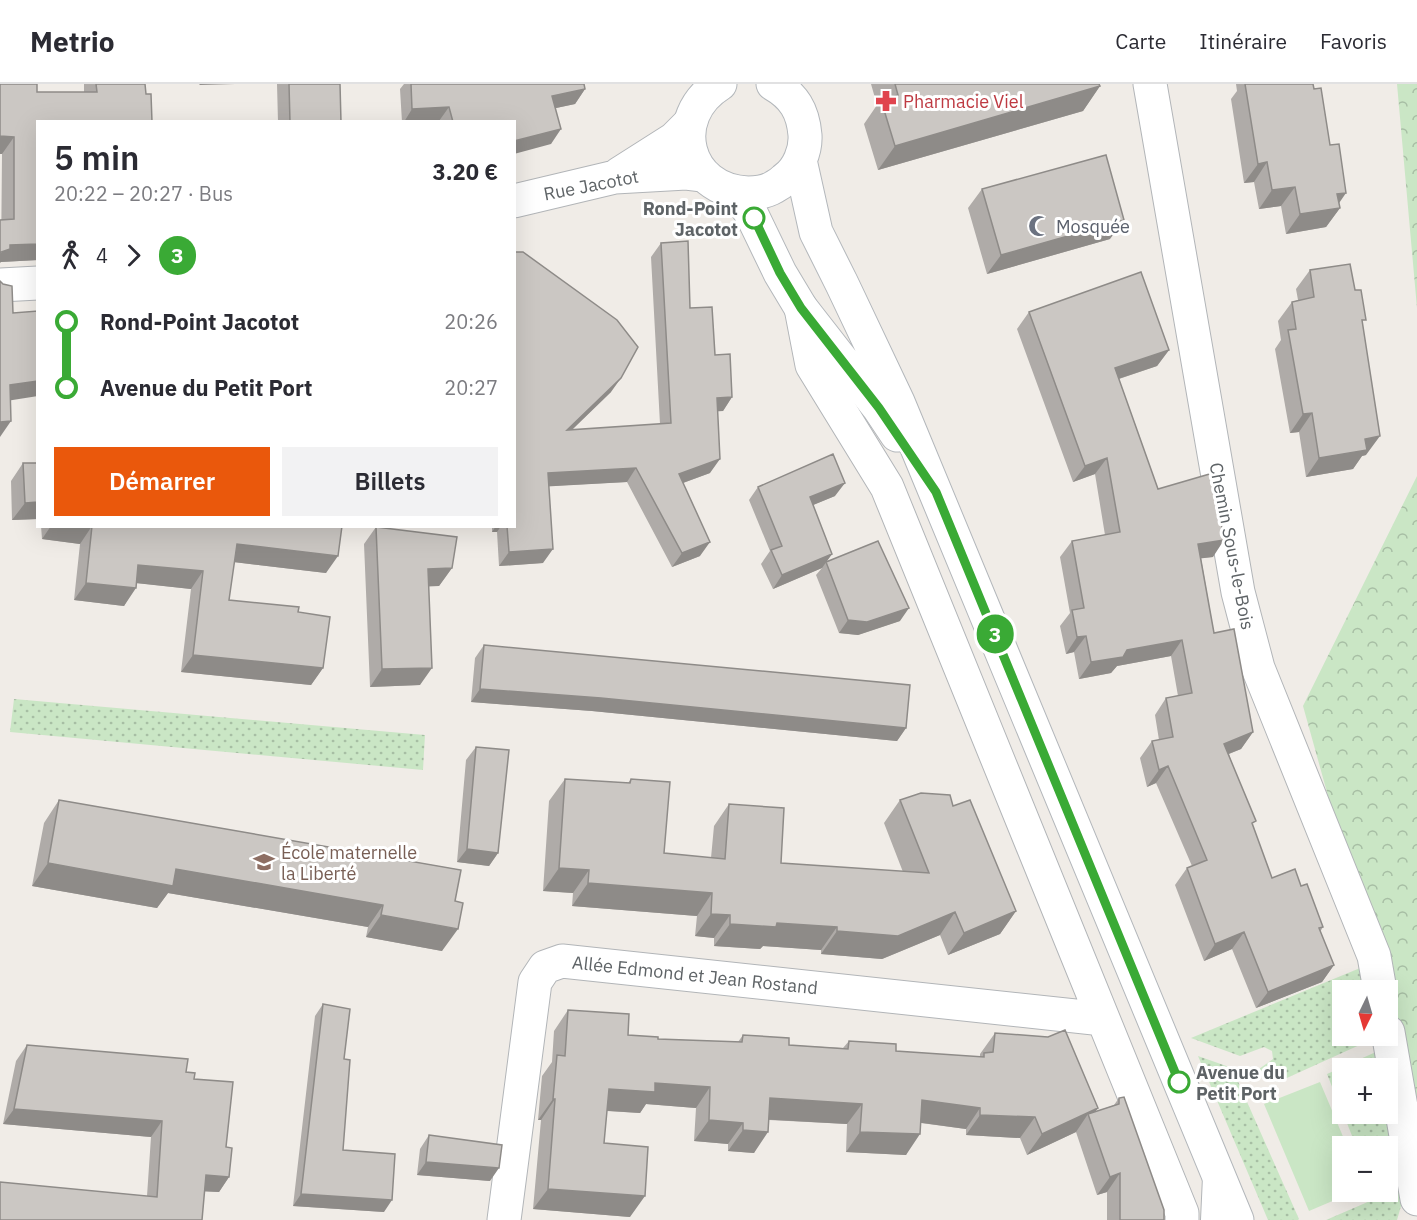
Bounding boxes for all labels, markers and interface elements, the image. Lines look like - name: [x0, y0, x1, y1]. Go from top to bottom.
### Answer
- text: Metrio: [30, 23, 115, 60]
- text: Carte: [1115, 27, 1166, 55]
- text: Itinéraire: [1199, 27, 1287, 55]
- text: Favoris: [1320, 27, 1387, 55]
- pharmacy icon: Pharmacie Viel: [874, 89, 898, 113]
- place label: Pharmacie Viel: [903, 90, 1024, 113]
- text: 5 min: [54, 136, 139, 179]
- text: 3.20 €: [433, 157, 498, 186]
- street label: Rue Jacotot: [542, 165, 640, 205]
- text: 20:22 – 20:27 · Bus: [54, 180, 233, 207]
- place label: Rond-Point Jacotot: [643, 197, 738, 241]
- marker: Rond-Point Jacotot: [743, 207, 765, 229]
- mosque icon: Mosquée: [1027, 214, 1051, 238]
- place label: Mosquée: [1056, 215, 1130, 238]
- icon: walk: [54, 239, 87, 272]
- icon: forward: [117, 239, 150, 272]
- text: 3: [171, 241, 184, 269]
- text: 4: [96, 242, 108, 269]
- text: Rond-Point Jacotot: [100, 307, 299, 336]
- text: 20:26: [444, 308, 498, 335]
- text: Avenue du Petit Port: [100, 373, 312, 402]
- text: 20:27: [444, 374, 498, 401]
- button: Démarrer: [54, 447, 270, 516]
- button: Billets: [282, 447, 498, 516]
- street label: Chemin Sous-le-Bois: [1205, 460, 1259, 632]
- line badge: 3: [976, 614, 1014, 654]
- text: 3: [989, 620, 1001, 648]
- place label: École maternelle la Liberté: [281, 841, 417, 885]
- school or university icon: École maternelle la Liberté: [252, 850, 276, 874]
- street label: Allée Edmond et Jean Rostand: [571, 951, 819, 999]
- north arrow: [1332, 980, 1398, 1046]
- map controls: [1332, 980, 1398, 1202]
- button: +: [1332, 1058, 1398, 1124]
- place label: Avenue du Petit Port: [1196, 1061, 1285, 1105]
- marker: Avenue du Petit Port: [1168, 1071, 1190, 1093]
- button: −: [1332, 1136, 1398, 1202]

